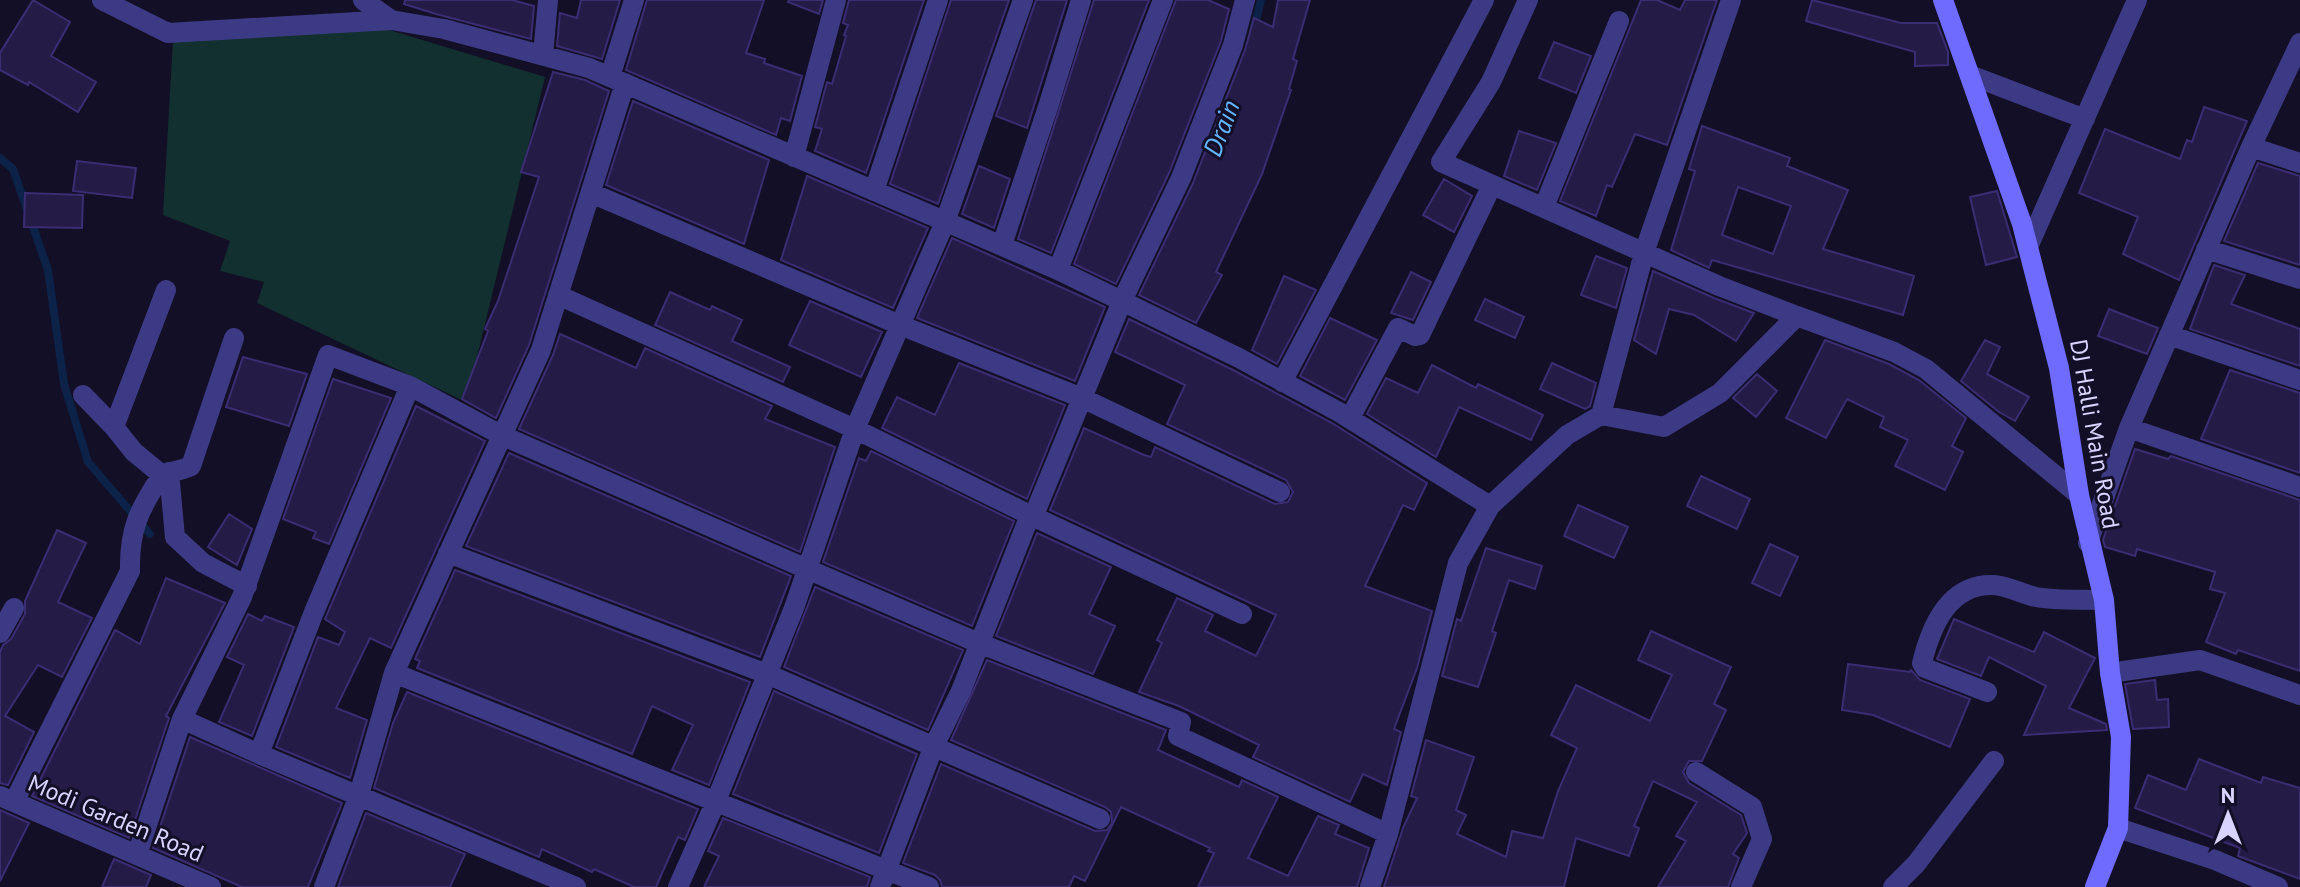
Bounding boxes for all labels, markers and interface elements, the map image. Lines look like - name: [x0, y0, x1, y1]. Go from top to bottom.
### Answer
- water label: Drain: [1195, 95, 1247, 161]
- street label: DJ Halli Main Road: [2063, 337, 2127, 531]
- street label: Modi Garden Road: [24, 767, 208, 869]
- north arrow: [2188, 775, 2268, 855]
- text: N: [2221, 781, 2235, 809]

